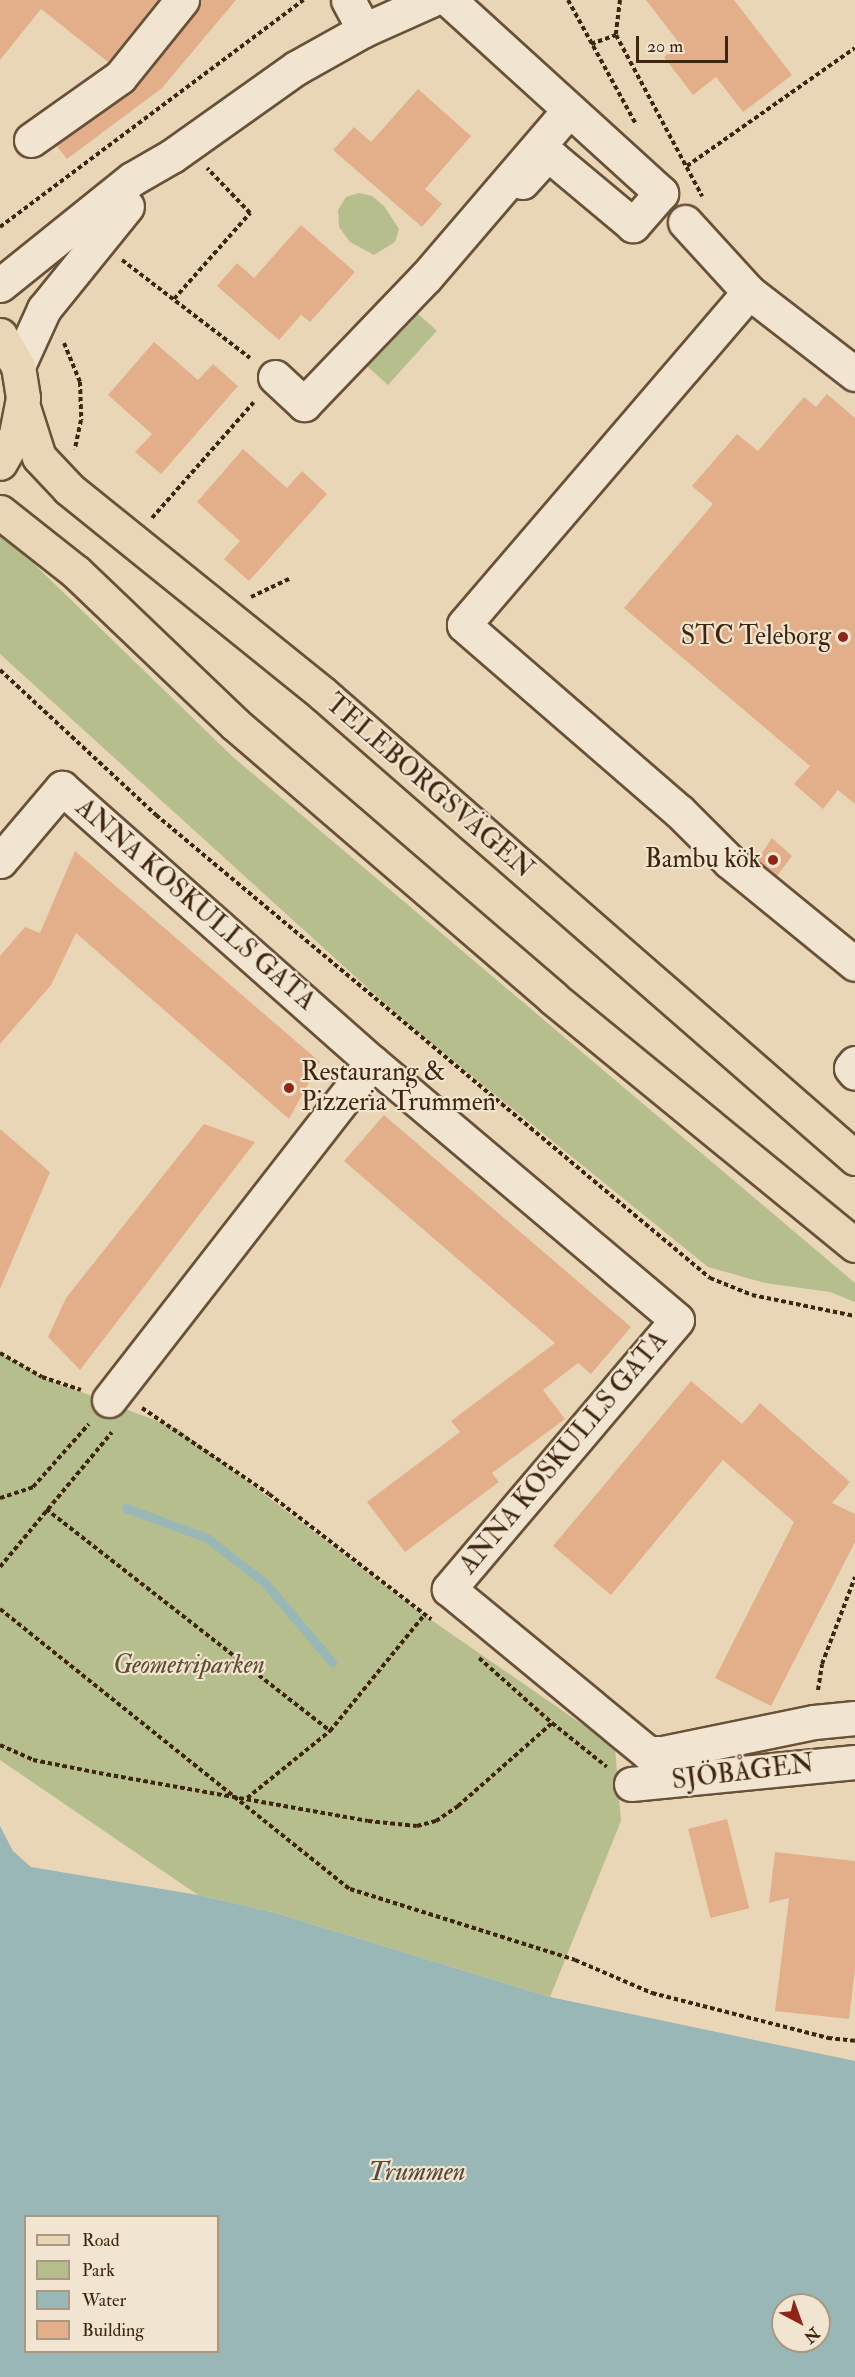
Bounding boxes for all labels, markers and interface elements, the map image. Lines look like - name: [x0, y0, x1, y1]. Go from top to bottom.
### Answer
- scale bar: [639, 24, 730, 62]
- text: 20 m: [647, 35, 683, 58]
- place label: STC Teleborg: [681, 621, 831, 653]
- marker: STC Teleborg: [836, 630, 850, 644]
- street label: TELEBORGSVÄGEN: [319, 688, 539, 886]
- street label: ANNA KOSKULLS GATA: [69, 792, 321, 1018]
- place label: Bambu kök: [645, 844, 761, 876]
- marker: Bambu kök: [766, 853, 780, 867]
- place label: Restaurang & Pizzeria Trummen: [301, 1057, 496, 1118]
- marker: Restaurang & Pizzeria Trummen: [282, 1081, 296, 1095]
- street label: ANNA KOSKULLS GATA: [453, 1325, 675, 1581]
- park label: Geometriparken: [113, 1650, 265, 1682]
- street label: SJÖBÅGEN: [670, 1749, 816, 1797]
- water label: Trummen: [368, 2156, 466, 2188]
- legend: [24, 2215, 219, 2353]
- text: Road: [82, 2229, 120, 2252]
- text: Park: [82, 2259, 115, 2282]
- text: Water: [82, 2289, 126, 2312]
- north arrow: [771, 2293, 831, 2353]
- text: Building: [82, 2319, 144, 2342]
- text: N: [800, 2323, 823, 2347]

